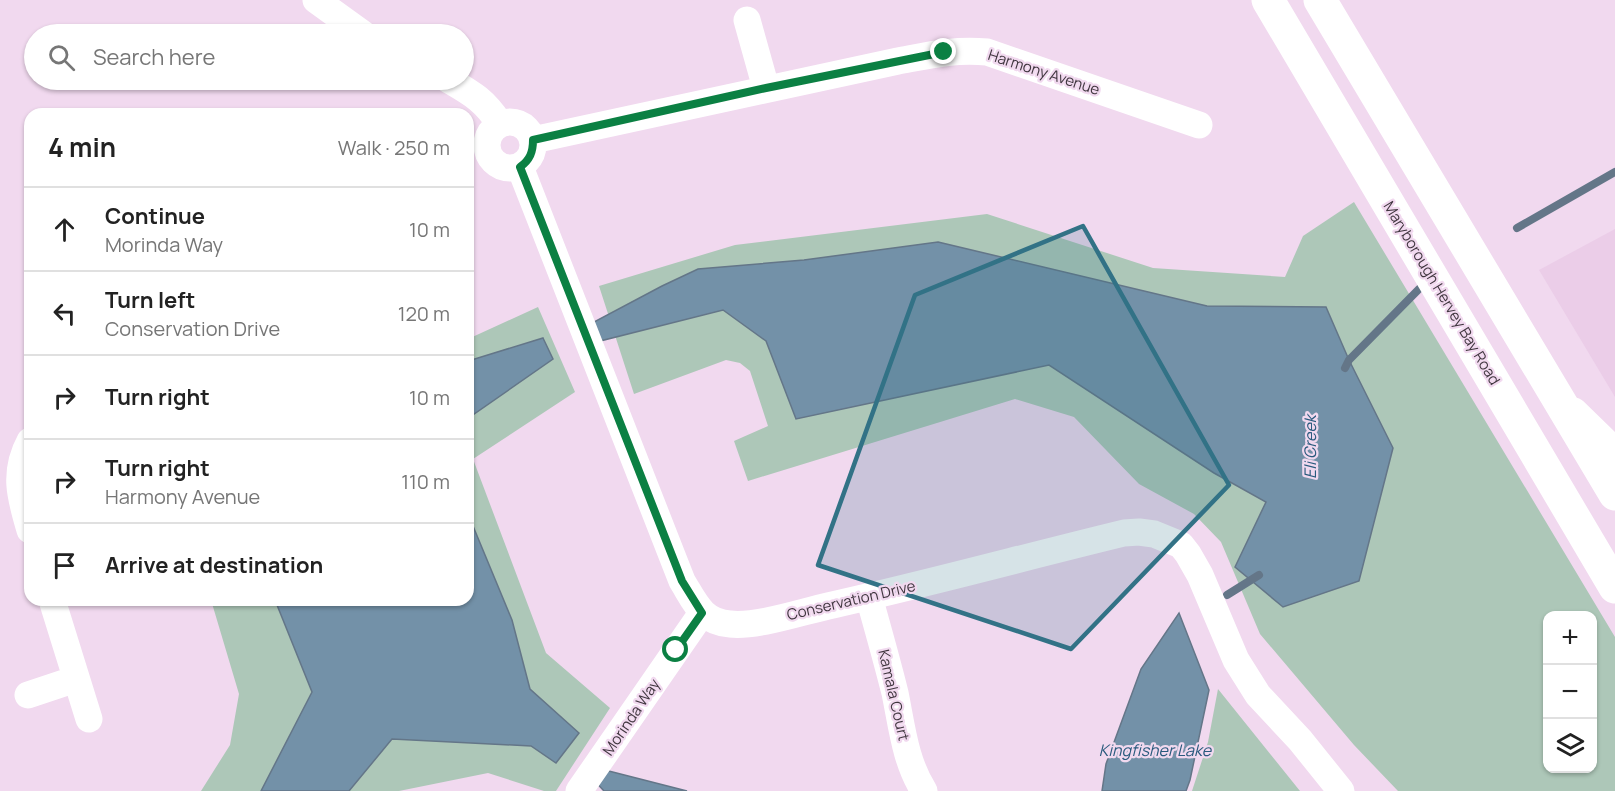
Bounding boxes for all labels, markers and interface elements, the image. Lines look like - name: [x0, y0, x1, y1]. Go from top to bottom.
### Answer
- search box: [24, 24, 474, 90]
- route end: [930, 38, 956, 64]
- icon: search: [45, 41, 78, 74]
- text: Search here: [93, 42, 215, 72]
- street label: Harmony Avenue: [985, 44, 1103, 100]
- text: 4 min: [48, 129, 116, 165]
- text: Walk · 250 m: [338, 134, 450, 161]
- street label: Maryborough Hervey Bay Road: [1379, 197, 1505, 389]
- text: Continue: [105, 201, 205, 231]
- icon: ahead: [48, 213, 81, 246]
- text: 10 m: [409, 216, 450, 243]
- text: Morinda Way: [105, 231, 223, 258]
- text: Turn left: [105, 285, 195, 315]
- icon: left: [48, 297, 81, 330]
- text: 120 m: [398, 300, 450, 327]
- text: Conservation Drive: [105, 315, 280, 342]
- icon: right: [48, 381, 81, 414]
- text: Turn right: [105, 382, 210, 412]
- text: 10 m: [409, 384, 450, 411]
- water label: Eli Creek: [1299, 413, 1321, 479]
- text: Turn right: [105, 453, 210, 483]
- icon: right: [48, 465, 81, 498]
- text: 110 m: [401, 468, 450, 495]
- text: Harmony Avenue: [105, 483, 260, 510]
- icon: arrive: [48, 549, 81, 582]
- text: Arrive at destination: [105, 550, 323, 580]
- street label: Conservation Drive: [785, 575, 918, 625]
- map controls: [1543, 611, 1597, 773]
- button: +: [1543, 611, 1597, 665]
- route start: [662, 636, 688, 662]
- street label: Kamala Court: [873, 647, 915, 743]
- button: −: [1543, 665, 1597, 719]
- street label: Morinda Way: [598, 674, 665, 760]
- button: layers: [1543, 719, 1597, 773]
- water label: Kingfisher Lake: [1099, 739, 1213, 761]

